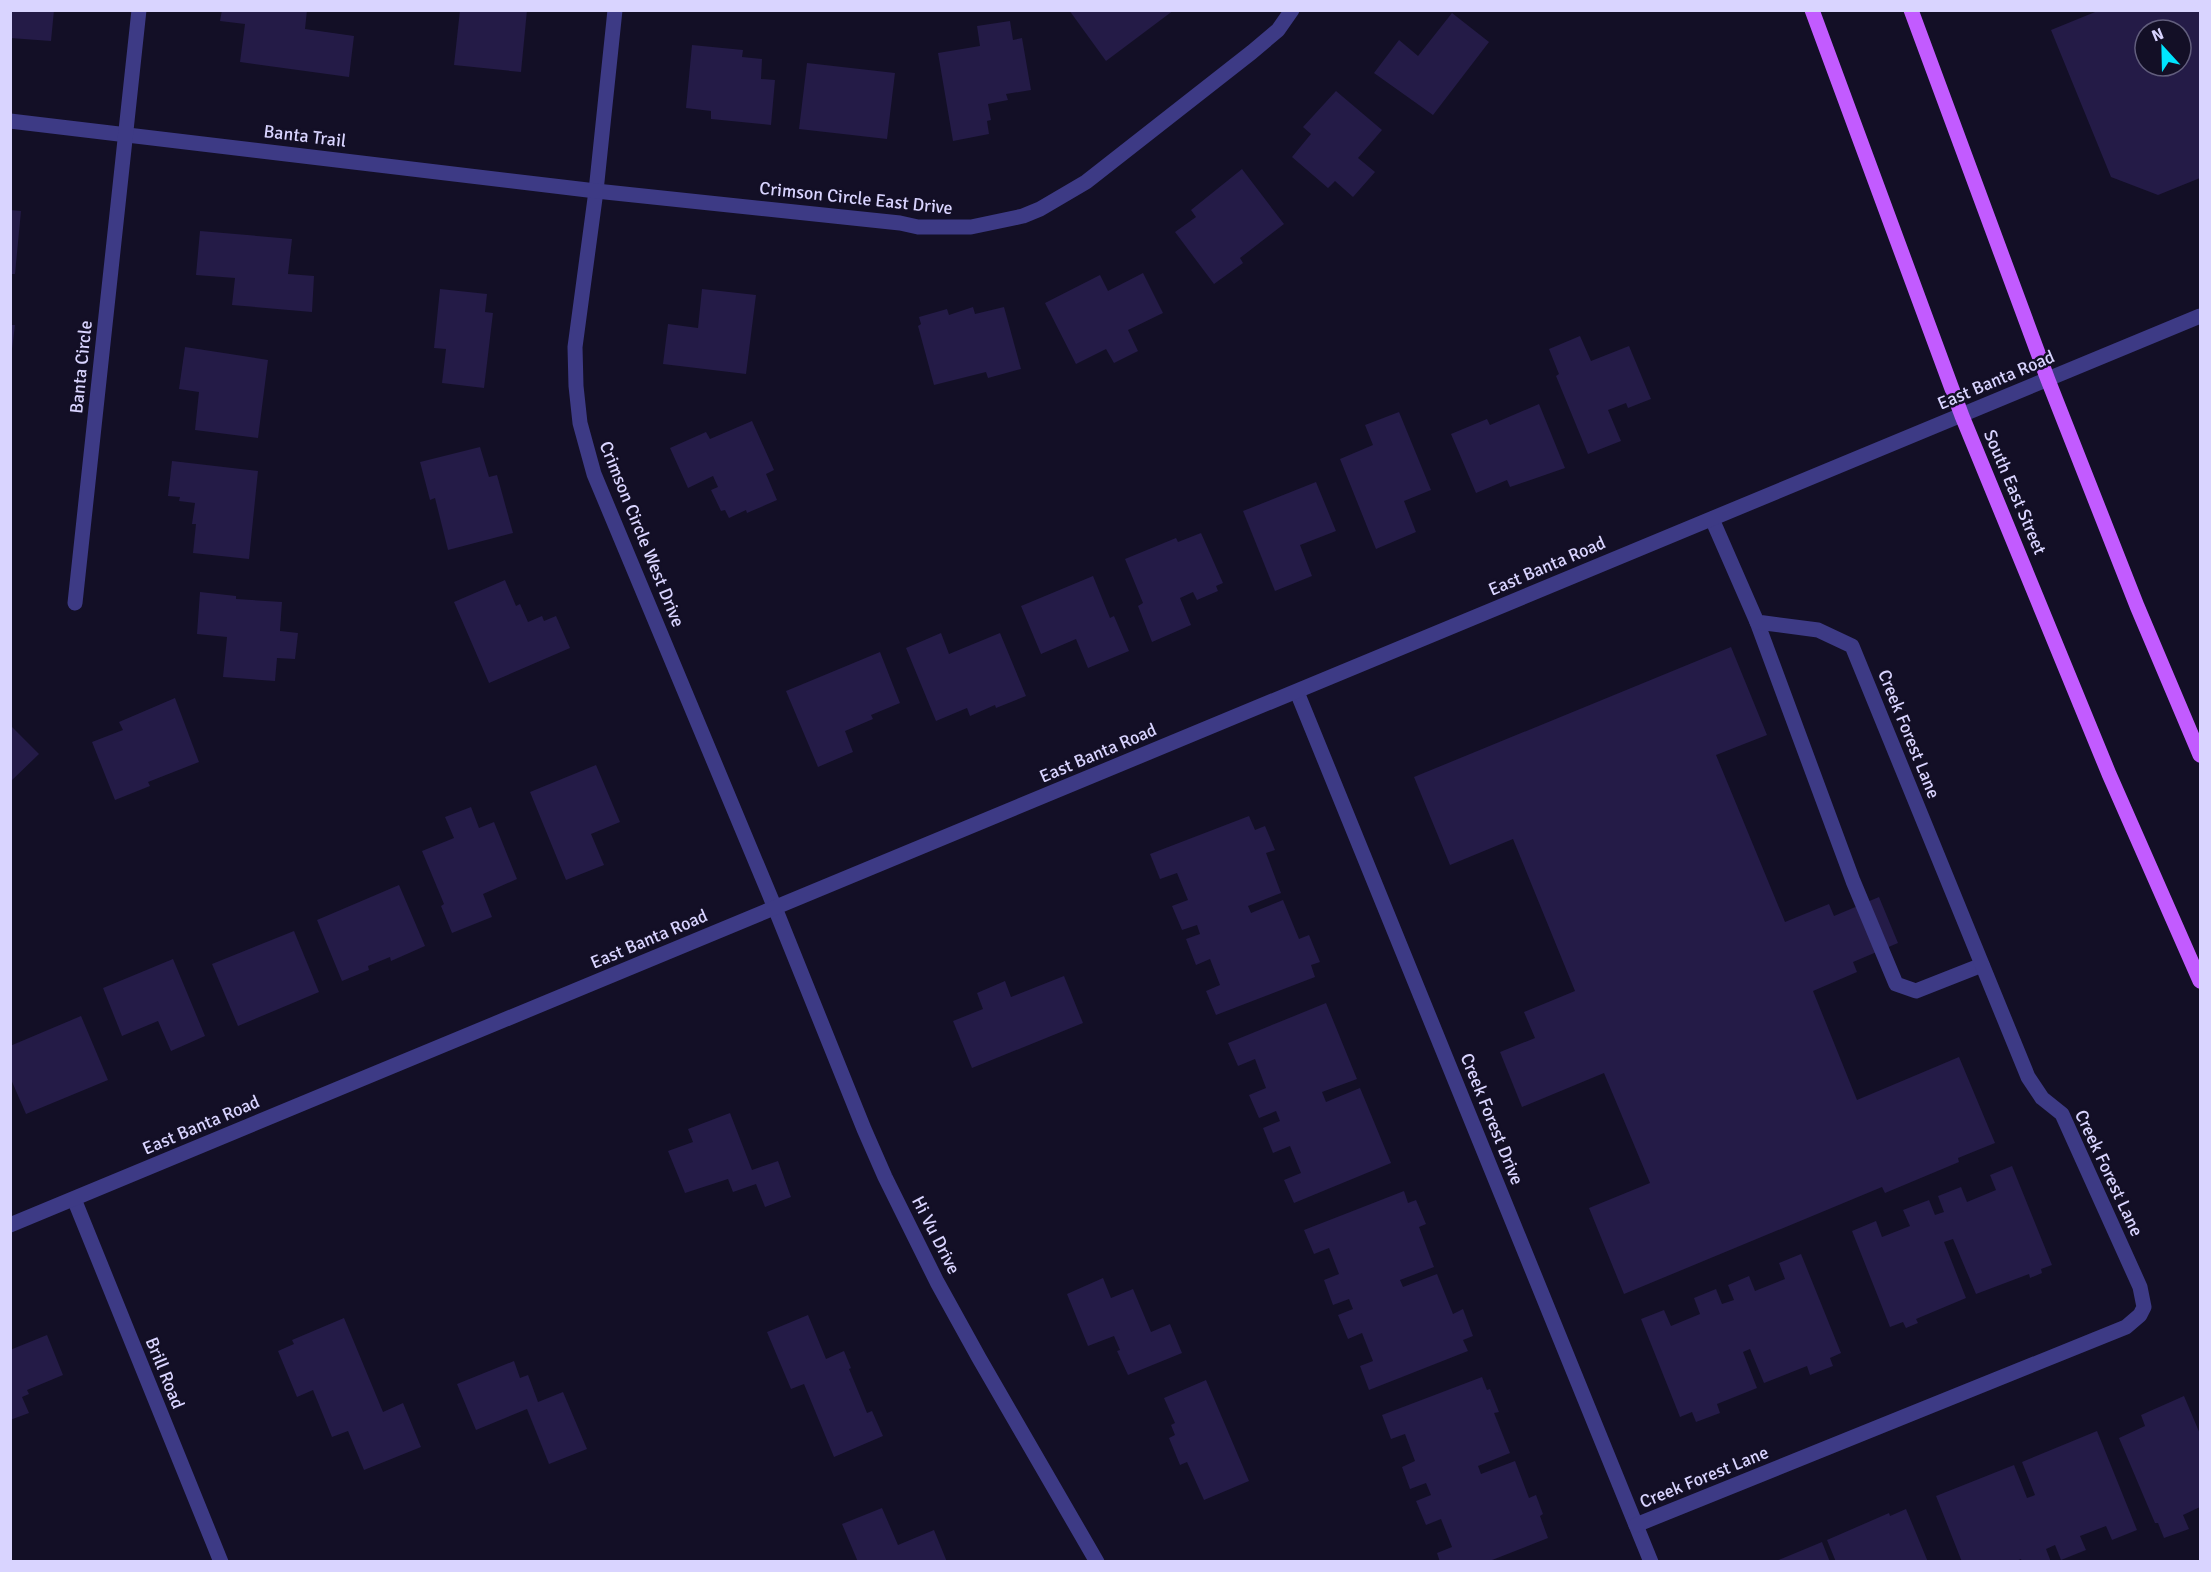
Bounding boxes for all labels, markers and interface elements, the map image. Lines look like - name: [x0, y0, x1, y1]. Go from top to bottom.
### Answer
- north arrow: [2133, 18, 2193, 78]
- text: N: [2149, 24, 2167, 46]
- street label: Banta Trail: [262, 120, 348, 152]
- street label: Crimson Circle East Drive: [758, 177, 954, 219]
- street label: Banta Circle: [65, 319, 97, 415]
- street label: East Banta Road: [1934, 345, 2058, 415]
- street label: South East Street: [1979, 426, 2051, 558]
- street label: Crimson Circle West Drive: [595, 438, 689, 630]
- street label: East Banta Road: [1485, 531, 1609, 601]
- street label: Creek Forest Lane: [1873, 666, 1945, 802]
- street label: East Banta Road: [1036, 718, 1160, 788]
- street label: East Banta Road: [587, 904, 711, 974]
- street label: Creek Forest Drive: [1456, 1050, 1528, 1188]
- street label: East Banta Road: [139, 1090, 263, 1160]
- street label: Creek Forest Lane: [2070, 1106, 2148, 1240]
- street label: Hi Vu Drive: [907, 1192, 965, 1278]
- street label: Brill Road: [141, 1334, 189, 1412]
- street label: Creek Forest Lane: [1636, 1441, 1772, 1513]

